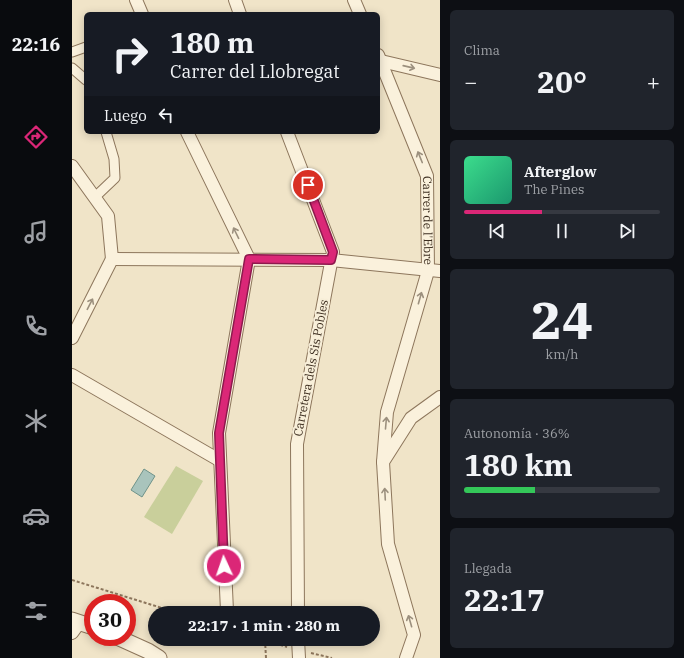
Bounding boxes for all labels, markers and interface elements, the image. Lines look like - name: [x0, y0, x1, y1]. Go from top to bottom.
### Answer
- text: 180 m: [170, 24, 254, 61]
- icon: right: [104, 28, 156, 80]
- text: 22:16: [12, 33, 60, 56]
- text: Clima: [464, 42, 500, 59]
- text: Carrer del Llobregat: [170, 60, 340, 83]
- text: 20°: [537, 62, 587, 101]
- one-way arrow: [402, 64, 415, 72]
- text: −: [464, 67, 477, 96]
- text: +: [647, 67, 660, 96]
- icon: left: [155, 104, 177, 126]
- text: Luego: [104, 106, 147, 125]
- icon: directions: [22, 123, 50, 151]
- one-way arrow: [415, 151, 423, 163]
- text: Afterglow: [524, 162, 597, 181]
- pin: [291, 168, 325, 202]
- icon: arrive: [297, 174, 319, 196]
- street label: Carrer de l'Ebre: [420, 176, 436, 265]
- text: The Pines: [524, 181, 584, 198]
- icon: music: [22, 218, 50, 246]
- icon: previous: [486, 220, 508, 242]
- icon: pause: [551, 220, 573, 242]
- icon: next: [616, 220, 638, 242]
- one-way arrow: [232, 227, 239, 239]
- text: 24: [531, 286, 593, 353]
- one-way arrow: [417, 292, 424, 305]
- one-way arrow: [87, 298, 94, 310]
- street label: Carretera dels Sis Pobles: [290, 298, 331, 438]
- icon: phone: [22, 312, 50, 340]
- text: km/h: [546, 346, 578, 363]
- icon: climate: [22, 407, 50, 435]
- one-way arrow: [382, 417, 389, 430]
- text: Autonomía · 36%: [464, 425, 570, 442]
- text: 180 km: [464, 445, 573, 484]
- one-way arrow: [381, 488, 388, 501]
- icon: car: [22, 502, 50, 530]
- position arrow: [203, 545, 245, 587]
- text: Llegada: [464, 560, 512, 577]
- text: 22:17: [464, 580, 545, 619]
- speed limit sign: 30: [84, 594, 136, 646]
- icon: filters: [22, 597, 50, 625]
- one-way arrow: [406, 615, 413, 628]
- text: 22:17 · 1 min · 280 m: [188, 616, 340, 635]

